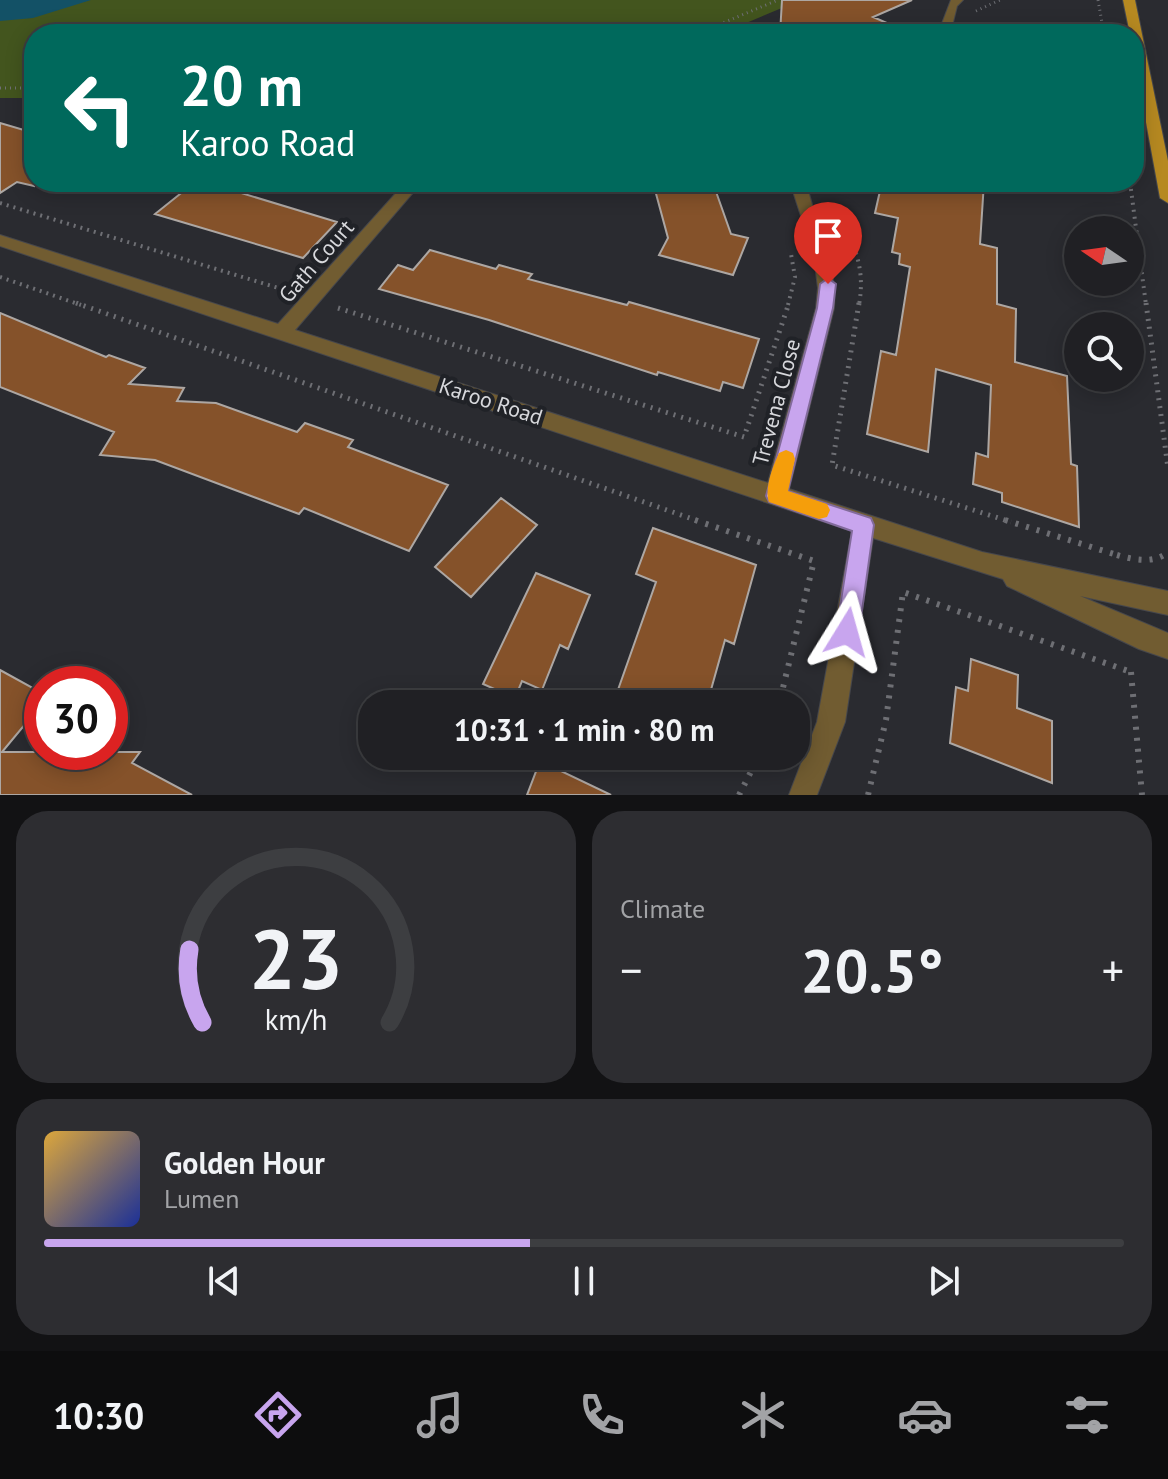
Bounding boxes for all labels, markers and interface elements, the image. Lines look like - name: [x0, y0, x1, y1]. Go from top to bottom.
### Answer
- text: 20 m: [180, 49, 303, 121]
- icon: left: [48, 56, 152, 160]
- text: Karoo Road: [180, 119, 355, 166]
- pin: [794, 202, 862, 284]
- street label: Gath Court: [272, 213, 360, 308]
- icon: arrive: [806, 214, 850, 258]
- north arrow: [1064, 216, 1144, 296]
- map controls: [1064, 216, 1144, 392]
- button: search: [1064, 312, 1144, 392]
- street label: Trevena Close: [746, 336, 806, 468]
- street label: Karoo Road: [436, 371, 546, 431]
- position arrow: [805, 590, 889, 674]
- speed limit sign: 30: [24, 666, 128, 770]
- text: 10:31 · 1 min · 80 m: [454, 710, 714, 749]
- text: Climate: [620, 892, 705, 925]
- text: 23: [249, 904, 343, 1012]
- text: 20.5°: [800, 931, 944, 1009]
- text: −: [620, 941, 642, 998]
- text: +: [1102, 941, 1124, 998]
- text: km/h: [265, 1001, 327, 1038]
- text: Golden Hour: [164, 1143, 325, 1182]
- text: Lumen: [164, 1182, 239, 1215]
- icon: previous: [202, 1259, 246, 1303]
- icon: pause: [562, 1259, 606, 1303]
- icon: next: [922, 1259, 966, 1303]
- icon: directions: [250, 1387, 306, 1443]
- icon: music: [412, 1387, 468, 1443]
- icon: phone: [574, 1387, 630, 1443]
- icon: climate: [735, 1387, 791, 1443]
- icon: car: [897, 1387, 953, 1443]
- icon: filters: [1059, 1387, 1115, 1443]
- text: 10:30: [53, 1392, 144, 1439]

